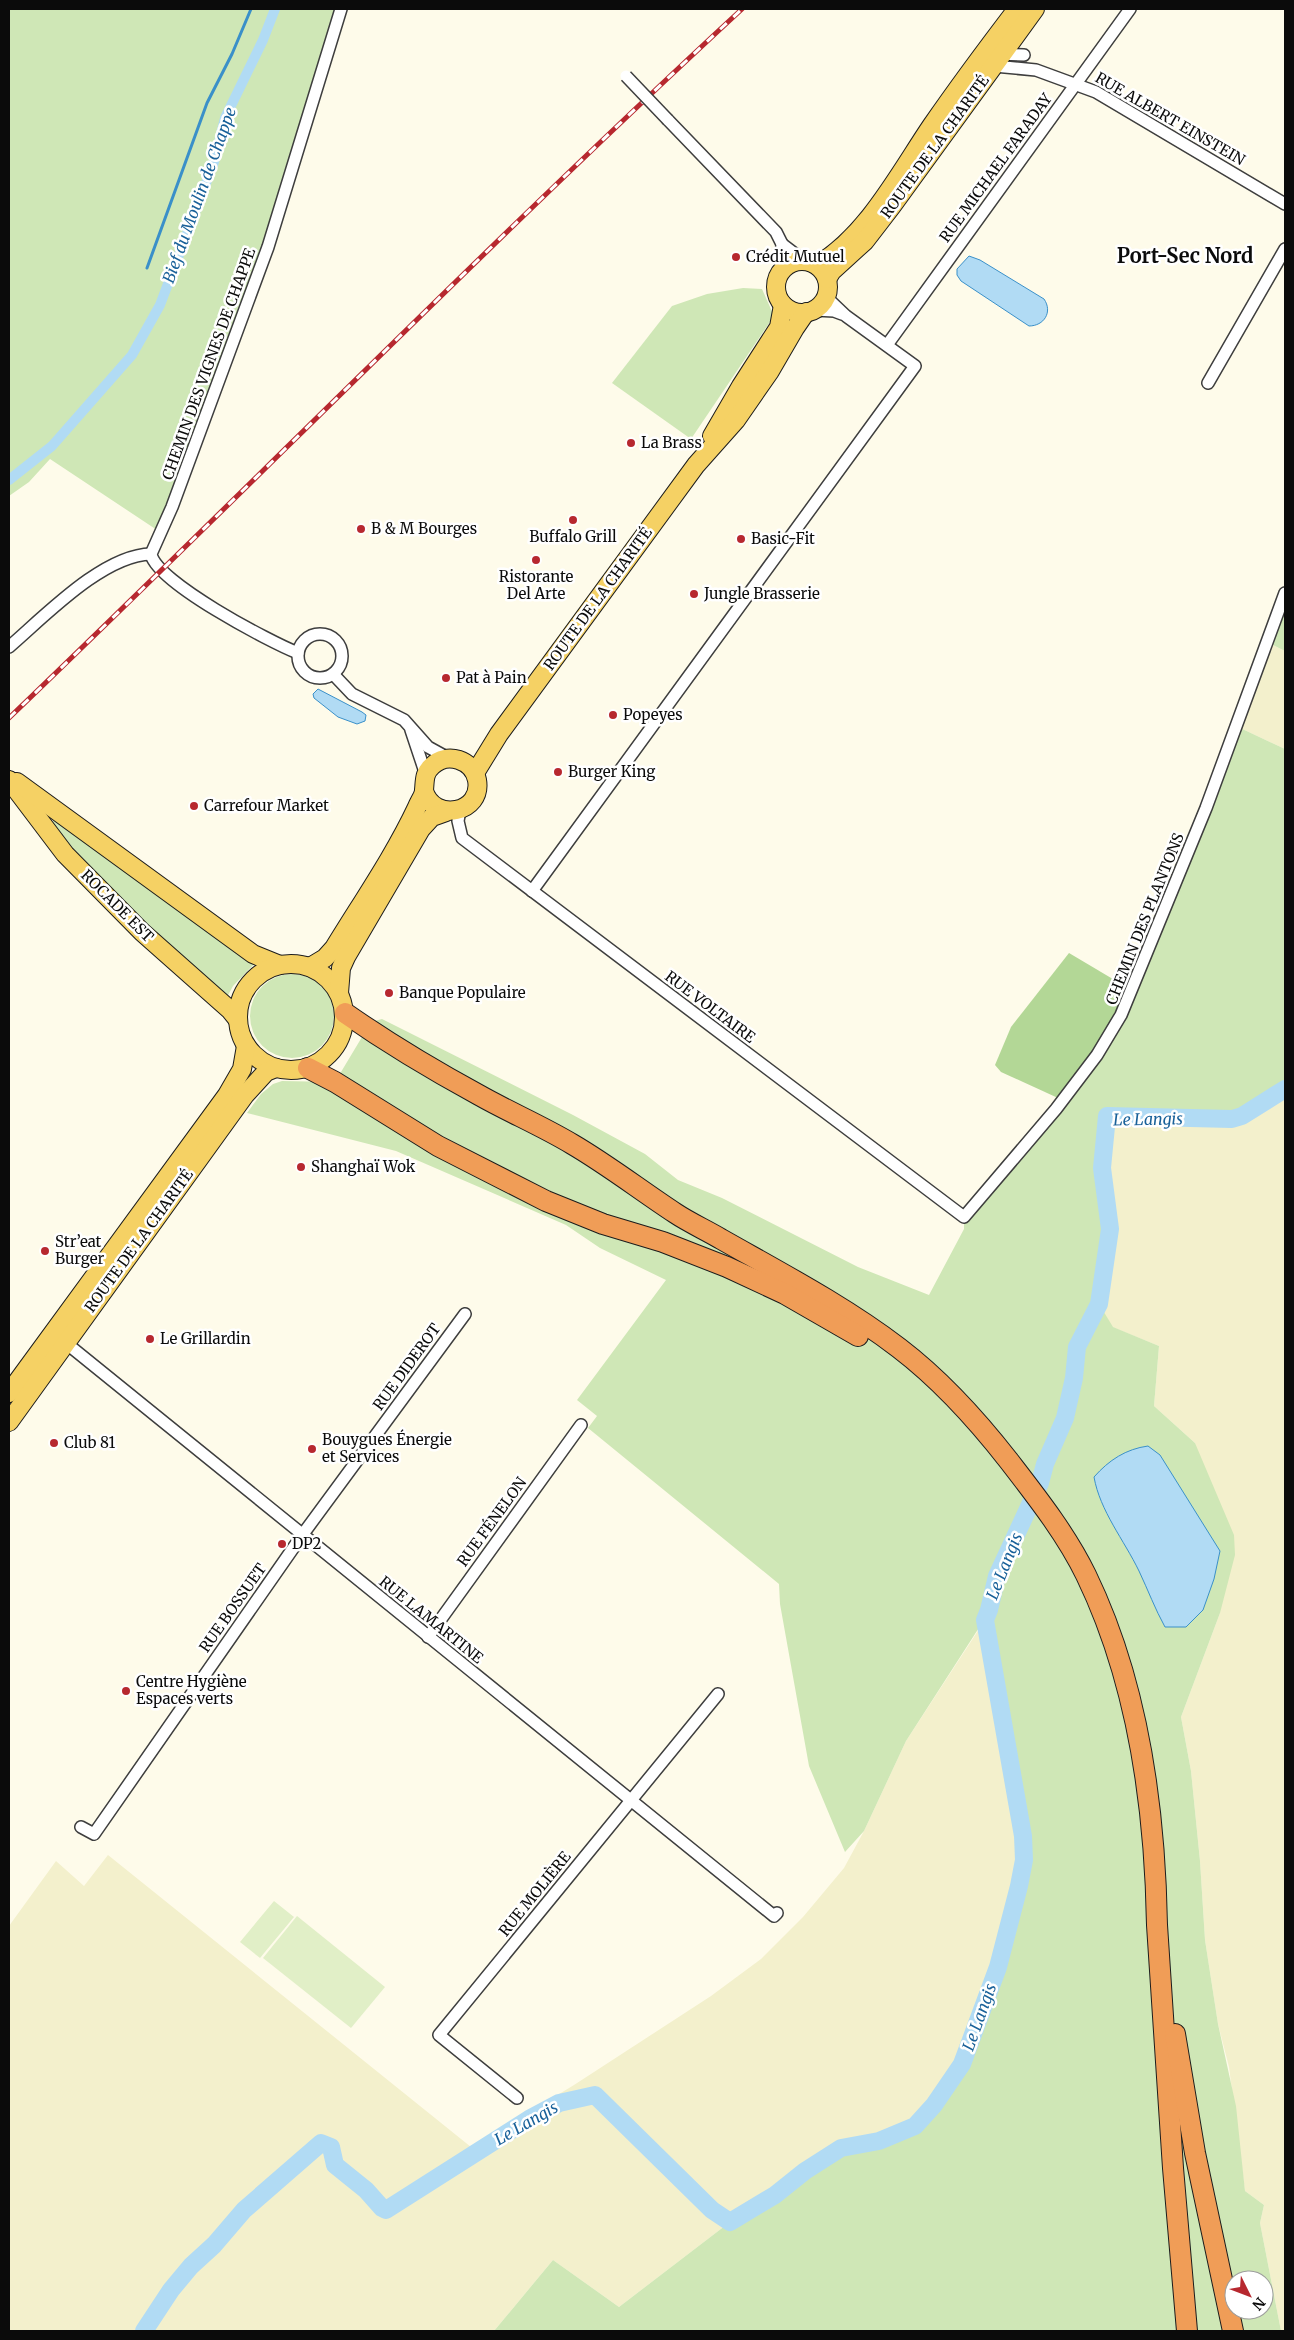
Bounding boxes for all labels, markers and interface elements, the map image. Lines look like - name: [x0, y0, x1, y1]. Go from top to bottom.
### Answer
- street label: RUE ALBERT EINSTEIN: [1092, 68, 1249, 169]
- street label: ROUTE DE LA CHARITÉ: [875, 70, 993, 222]
- street label: RUE MICHAEL FARADAY: [935, 89, 1056, 246]
- water label: Bief du Moulin de Chappe: [158, 104, 240, 286]
- district label: Port-Sec Nord: [1117, 243, 1253, 268]
- street label: CHEMIN DES VIGNES DE CHAPPE: [158, 245, 260, 482]
- place label: Crédit Mutuel: [746, 247, 845, 266]
- marker: Crédit Mutuel: [730, 251, 742, 263]
- place label: La Brass: [641, 433, 702, 452]
- marker: La Brass: [625, 437, 637, 449]
- marker: Buffalo Grill: [567, 514, 579, 526]
- place label: B & M Bourges: [371, 519, 477, 538]
- street label: ROUTE DE LA CHARITÉ: [538, 522, 656, 674]
- marker: B & M Bourges: [355, 523, 367, 535]
- place label: Buffalo Grill: [529, 527, 617, 546]
- place label: Basic-Fit: [751, 529, 815, 548]
- marker: Basic-Fit: [735, 533, 747, 545]
- marker: Ristorante Del Arte: [530, 554, 542, 566]
- place label: Ristorante Del Arte: [499, 567, 573, 603]
- place label: Jungle Brasserie: [703, 584, 820, 603]
- marker: Jungle Brasserie: [688, 588, 700, 600]
- place label: Pat à Pain: [456, 668, 527, 687]
- marker: Pat à Pain: [440, 672, 452, 684]
- place label: Popeyes: [623, 705, 683, 724]
- marker: Popeyes: [607, 709, 619, 721]
- place label: Burger King: [568, 762, 655, 781]
- marker: Burger King: [552, 766, 564, 778]
- place label: Carrefour Market: [204, 796, 329, 815]
- marker: Carrefour Market: [188, 800, 200, 812]
- street label: CHEMIN DES PLANTONS: [1101, 830, 1188, 1007]
- street label: ROCADE EST: [77, 865, 158, 946]
- street label: RUE VOLTAIRE: [661, 966, 760, 1047]
- place label: Banque Populaire: [399, 983, 526, 1002]
- marker: Banque Populaire: [383, 987, 395, 999]
- water label: Le Langis: [1113, 1108, 1183, 1130]
- place label: Shanghaï Wok: [311, 1157, 416, 1176]
- marker: Shanghaï Wok: [295, 1161, 307, 1173]
- street label: ROUTE DE LA CHARITÉ: [79, 1164, 197, 1316]
- place label: Str’eat Burger: [55, 1232, 105, 1268]
- marker: Str’eat Burger: [39, 1245, 51, 1257]
- street label: RUE DIDEROT: [369, 1319, 445, 1414]
- place label: Le Grillardin: [160, 1329, 251, 1348]
- marker: Le Grillardin: [144, 1333, 156, 1345]
- place label: Bouygues Énergie et Services: [322, 1429, 452, 1466]
- place label: Club 81: [64, 1433, 115, 1452]
- marker: Club 81: [48, 1437, 60, 1449]
- marker: Bouygues Énergie et Services: [306, 1443, 318, 1455]
- street label: RUE FÉNELON: [452, 1472, 531, 1570]
- water label: Le Langis: [982, 1530, 1026, 1602]
- place label: DP2: [292, 1534, 322, 1553]
- marker: DP2: [276, 1538, 288, 1550]
- street label: RUE BOSSUET: [195, 1559, 270, 1656]
- street label: RUE LAMARTINE: [376, 1572, 487, 1668]
- place label: Centre Hygiène Espaces verts: [136, 1672, 247, 1708]
- marker: Centre Hygiène Espaces verts: [120, 1685, 132, 1697]
- street label: RUE MOLIÈRE: [494, 1846, 575, 1940]
- water label: Le Langis: [958, 1980, 1000, 2053]
- water label: Le Langis: [491, 2097, 562, 2149]
- north arrow: [1224, 2270, 1274, 2320]
- text: N: [1248, 2294, 1269, 2314]

